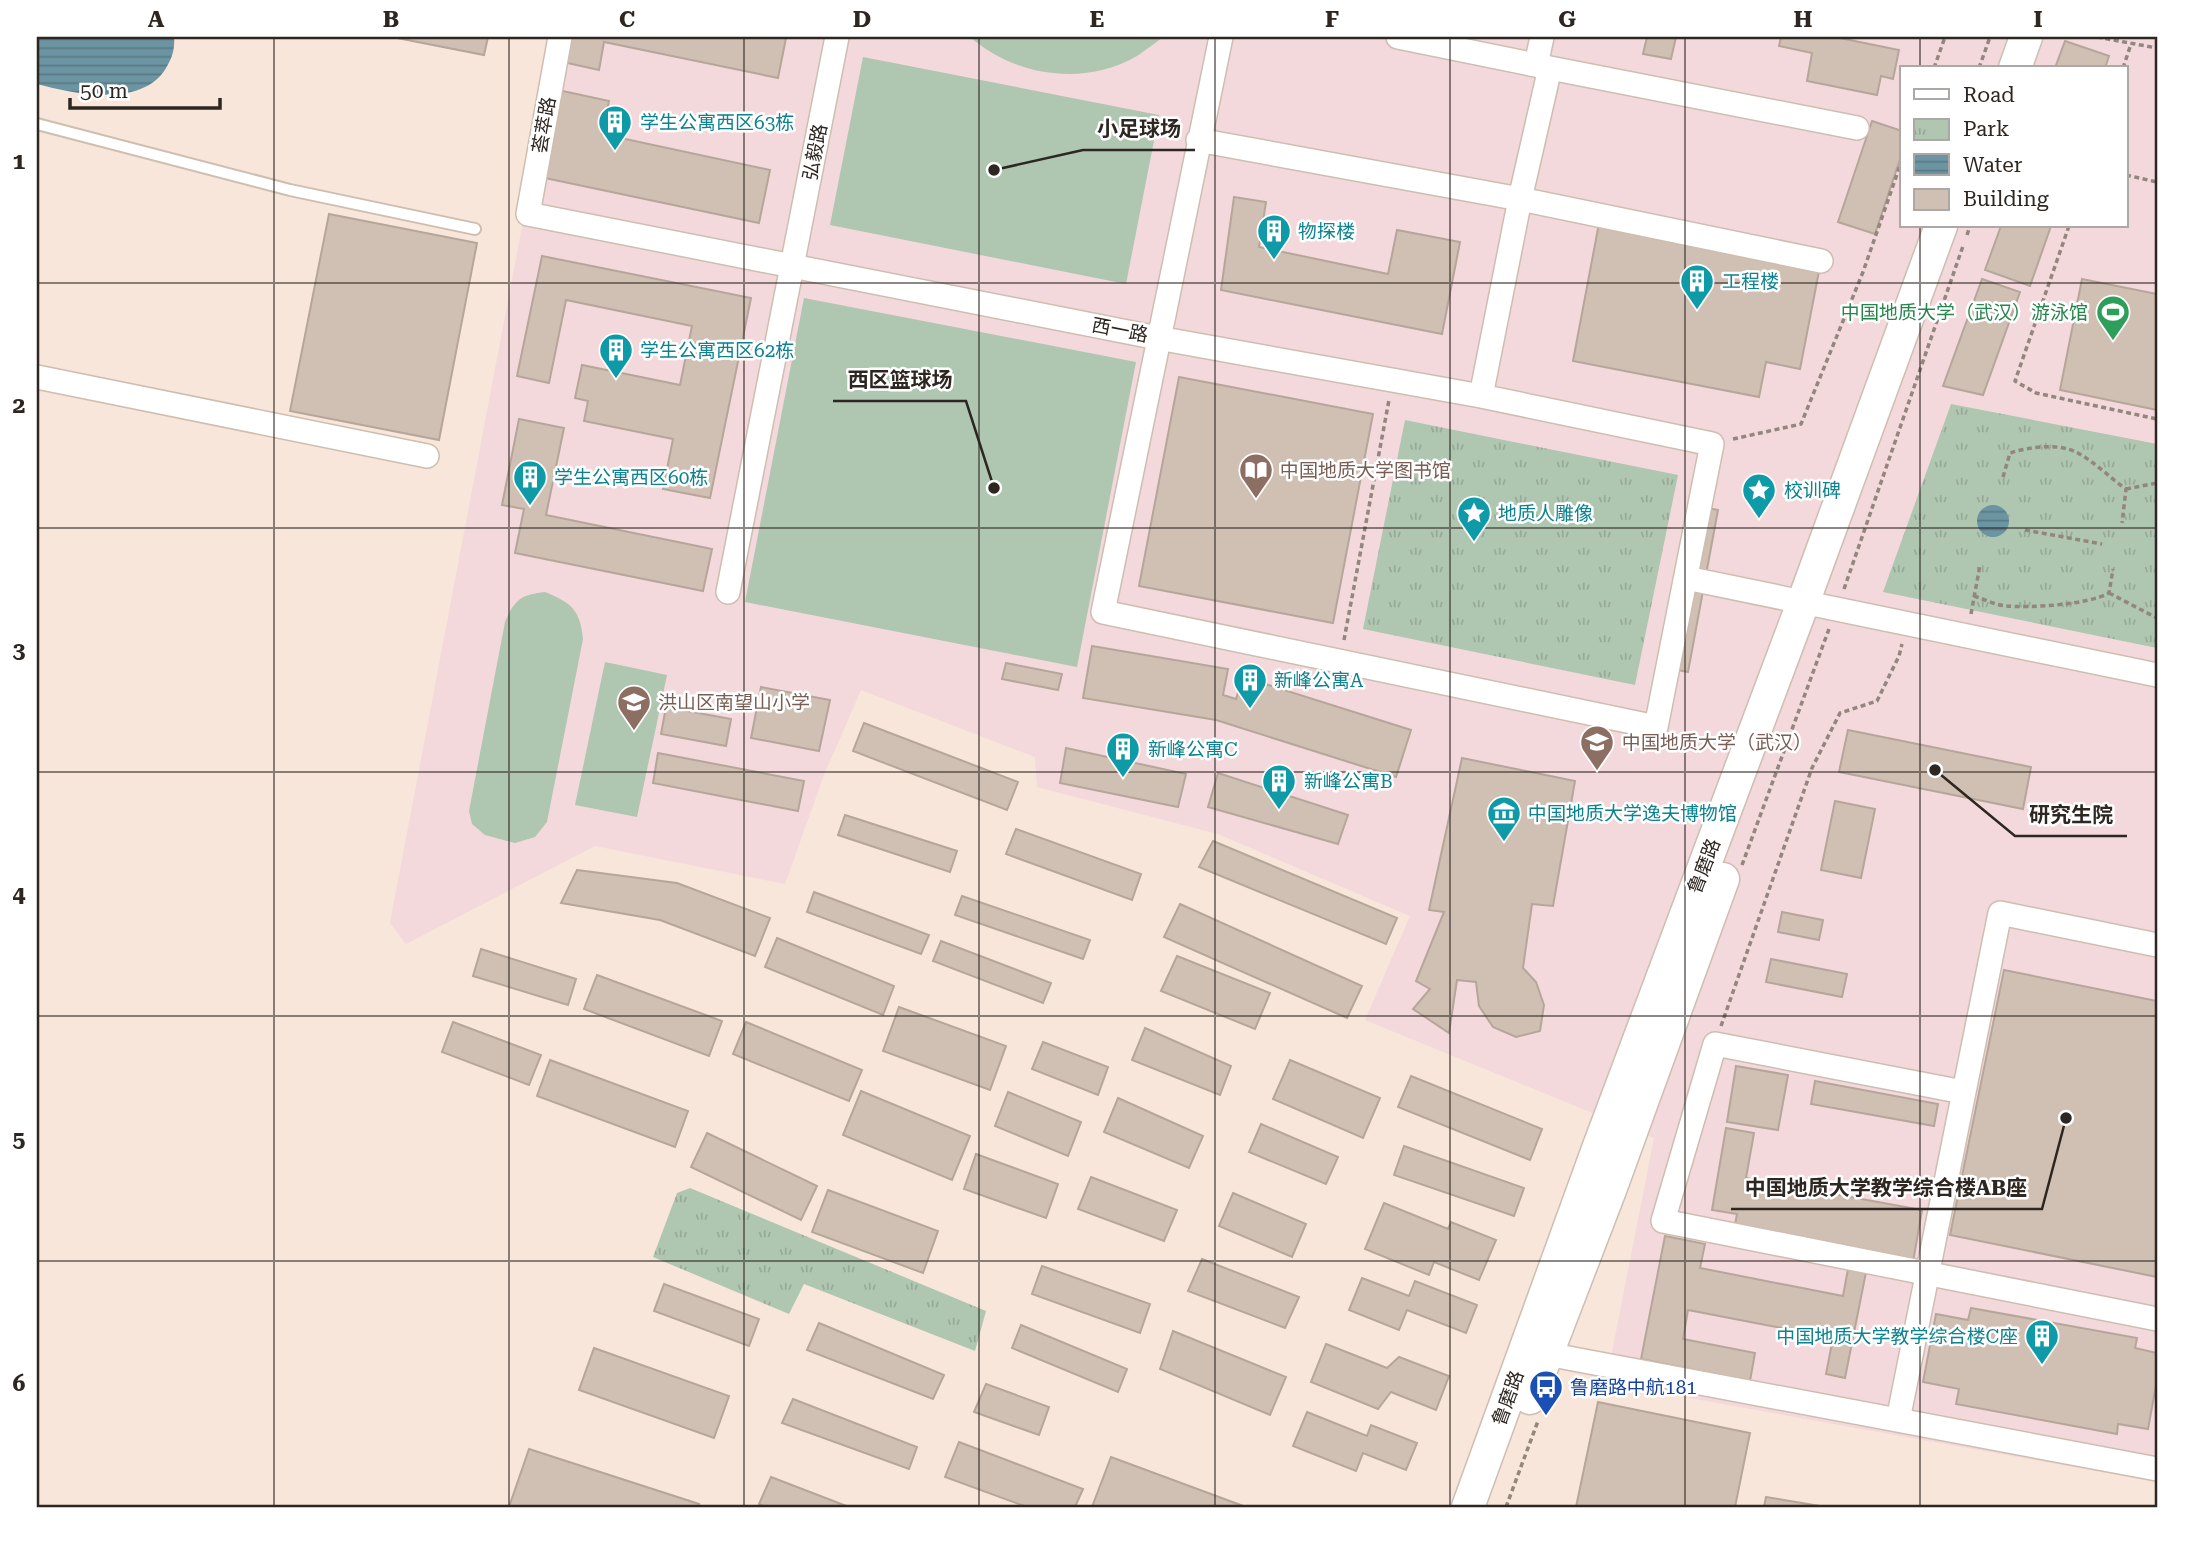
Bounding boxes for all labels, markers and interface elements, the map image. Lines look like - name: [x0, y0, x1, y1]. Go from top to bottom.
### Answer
- text: A: [148, 6, 165, 33]
- text: B: [383, 6, 399, 33]
- text: C: [619, 6, 635, 33]
- text: D: [853, 6, 871, 33]
- text: E: [1090, 6, 1104, 33]
- text: F: [1325, 6, 1339, 33]
- text: G: [1558, 6, 1576, 33]
- text: H: [1794, 6, 1813, 33]
- text: I: [2033, 6, 2043, 33]
- scale bar: [70, 66, 220, 110]
- legend: [1900, 66, 2128, 228]
- text: 50 m: [80, 79, 128, 103]
- text: Road: [1963, 83, 2015, 107]
- street label: 荟萃路: [528, 95, 560, 155]
- building icon: 学生公寓西区63栋: [596, 103, 634, 152]
- callout: 小足球场: [1083, 108, 1195, 150]
- place label: 学生公寓西区63栋: [640, 111, 794, 134]
- text: 小足球场: [1097, 117, 1181, 141]
- text: Park: [1963, 117, 2009, 141]
- street label: 弘毅路: [798, 122, 832, 182]
- text: 1: [13, 148, 26, 175]
- text: Water: [1963, 153, 2023, 177]
- text: Building: [1963, 187, 2049, 211]
- building icon: 物探楼: [1255, 212, 1293, 261]
- place label: 物探楼: [1298, 220, 1355, 243]
- building icon: 工程楼: [1678, 262, 1716, 311]
- place label: 工程楼: [1722, 270, 1779, 293]
- sports icon: 中国地质大学（武汉）游泳馆: [2094, 293, 2132, 342]
- place label: 中国地质大学（武汉）游泳馆: [1841, 301, 2088, 324]
- street label: 西一路: [1090, 313, 1150, 347]
- building icon: 学生公寓西区62栋: [597, 331, 635, 380]
- place label: 学生公寓西区62栋: [640, 339, 794, 362]
- callout: 西区篮球场: [833, 359, 966, 401]
- text: 西区篮球场: [848, 368, 953, 392]
- text: 2: [13, 392, 25, 419]
- library icon: 中国地质大学图书馆: [1237, 451, 1275, 500]
- building icon: 学生公寓西区60栋: [511, 458, 549, 507]
- place label: 中国地质大学图书馆: [1280, 459, 1451, 482]
- place label: 学生公寓西区60栋: [554, 466, 708, 489]
- place icon: 校训碑: [1740, 471, 1778, 520]
- place label: 校训碑: [1784, 479, 1841, 502]
- place icon: 地质人雕像: [1455, 494, 1493, 543]
- place label: 地质人雕像: [1498, 502, 1593, 525]
- text: 3: [13, 637, 26, 664]
- building icon: 新峰公寓A: [1231, 661, 1269, 710]
- place label: 新峰公寓A: [1274, 669, 1364, 692]
- school or university icon: 洪山区南望山小学: [615, 683, 653, 732]
- place label: 洪山区南望山小学: [658, 691, 810, 714]
- school or university icon: 中国地质大学（武汉）: [1578, 723, 1616, 772]
- building icon: 新峰公寓C: [1104, 730, 1142, 779]
- place label: 中国地质大学（武汉）: [1622, 731, 1812, 754]
- place label: 新峰公寓C: [1148, 738, 1238, 761]
- building icon: 新峰公寓B: [1260, 762, 1298, 811]
- place label: 新峰公寓B: [1304, 770, 1393, 793]
- museum icon: 中国地质大学逸夫博物馆: [1485, 794, 1523, 843]
- callout: 研究生院: [2015, 794, 2127, 836]
- place label: 中国地质大学逸夫博物馆: [1528, 802, 1737, 825]
- text: 研究生院: [2029, 803, 2113, 827]
- street label: 鲁磨路: [1683, 835, 1725, 897]
- text: 4: [13, 881, 26, 908]
- text: 5: [13, 1126, 26, 1153]
- callout: 中国地质大学教学综合楼AB座: [1731, 1167, 2042, 1209]
- text: 中国地质大学教学综合楼AB座: [1745, 1176, 2027, 1200]
- building icon: 中国地质大学教学综合楼C座: [2023, 1317, 2061, 1366]
- place label: 中国地质大学教学综合楼C座: [1776, 1325, 2018, 1348]
- street label: 鲁磨路: [1487, 1367, 1529, 1429]
- bus stop icon: 鲁磨路中航181: [1527, 1368, 1565, 1417]
- text: 6: [13, 1370, 26, 1397]
- place label: 鲁磨路中航181: [1570, 1376, 1697, 1399]

